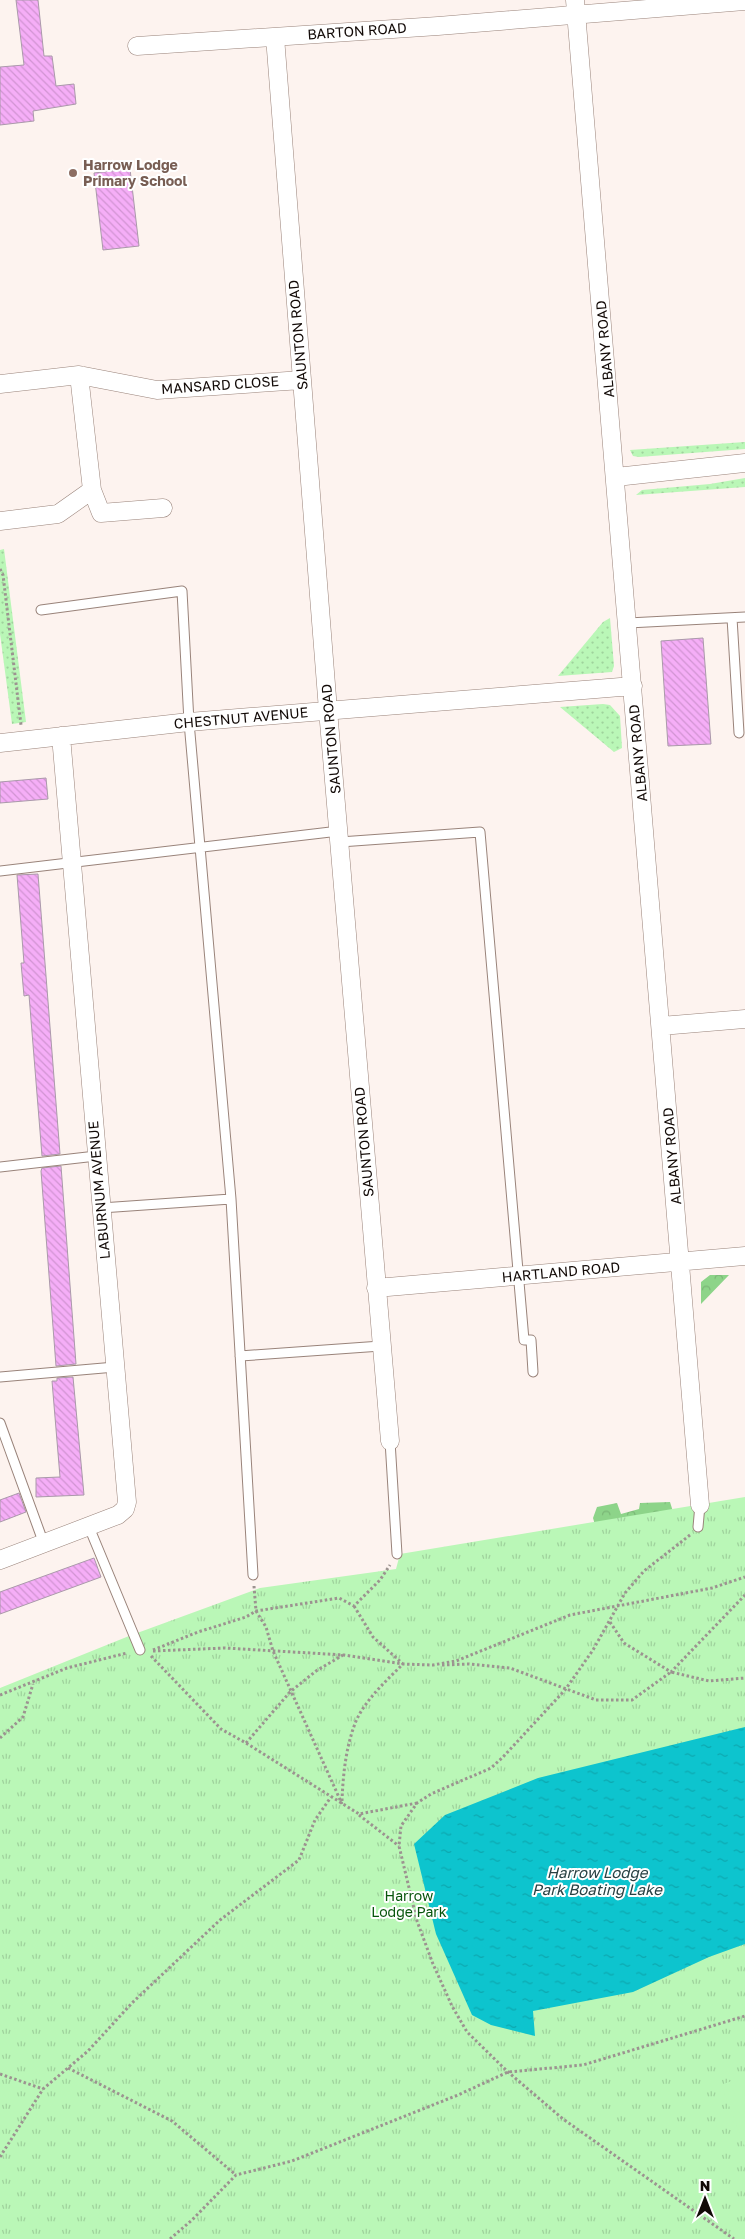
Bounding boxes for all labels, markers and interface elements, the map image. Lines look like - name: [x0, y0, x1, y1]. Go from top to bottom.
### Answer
- street label: BARTON ROAD: [307, 19, 407, 42]
- place label: Harrow Lodge Primary School: [83, 156, 187, 189]
- marker: Harrow Lodge Primary School: [67, 167, 79, 179]
- street label: SAUNTON ROAD: [284, 279, 311, 391]
- street label: ALBANY ROAD: [592, 300, 617, 398]
- street label: MANSARD CLOSE: [161, 372, 279, 397]
- street label: SAUNTON ROAD: [317, 683, 344, 795]
- street label: CHESTNUT AVENUE: [173, 703, 309, 732]
- street label: ALBANY ROAD: [625, 704, 650, 802]
- street label: SAUNTON ROAD: [350, 1086, 377, 1198]
- street label: ALBANY ROAD: [659, 1107, 684, 1205]
- street label: LABURNUM AVENUE: [84, 1120, 113, 1260]
- street label: HARTLAND ROAD: [501, 1258, 621, 1285]
- water label: Harrow Lodge Park Boating Lake: [532, 1863, 663, 1899]
- park label: Harrow Lodge Park: [371, 1887, 447, 1920]
- north arrow: [680, 2174, 730, 2224]
- text: N: [700, 2177, 710, 2194]

